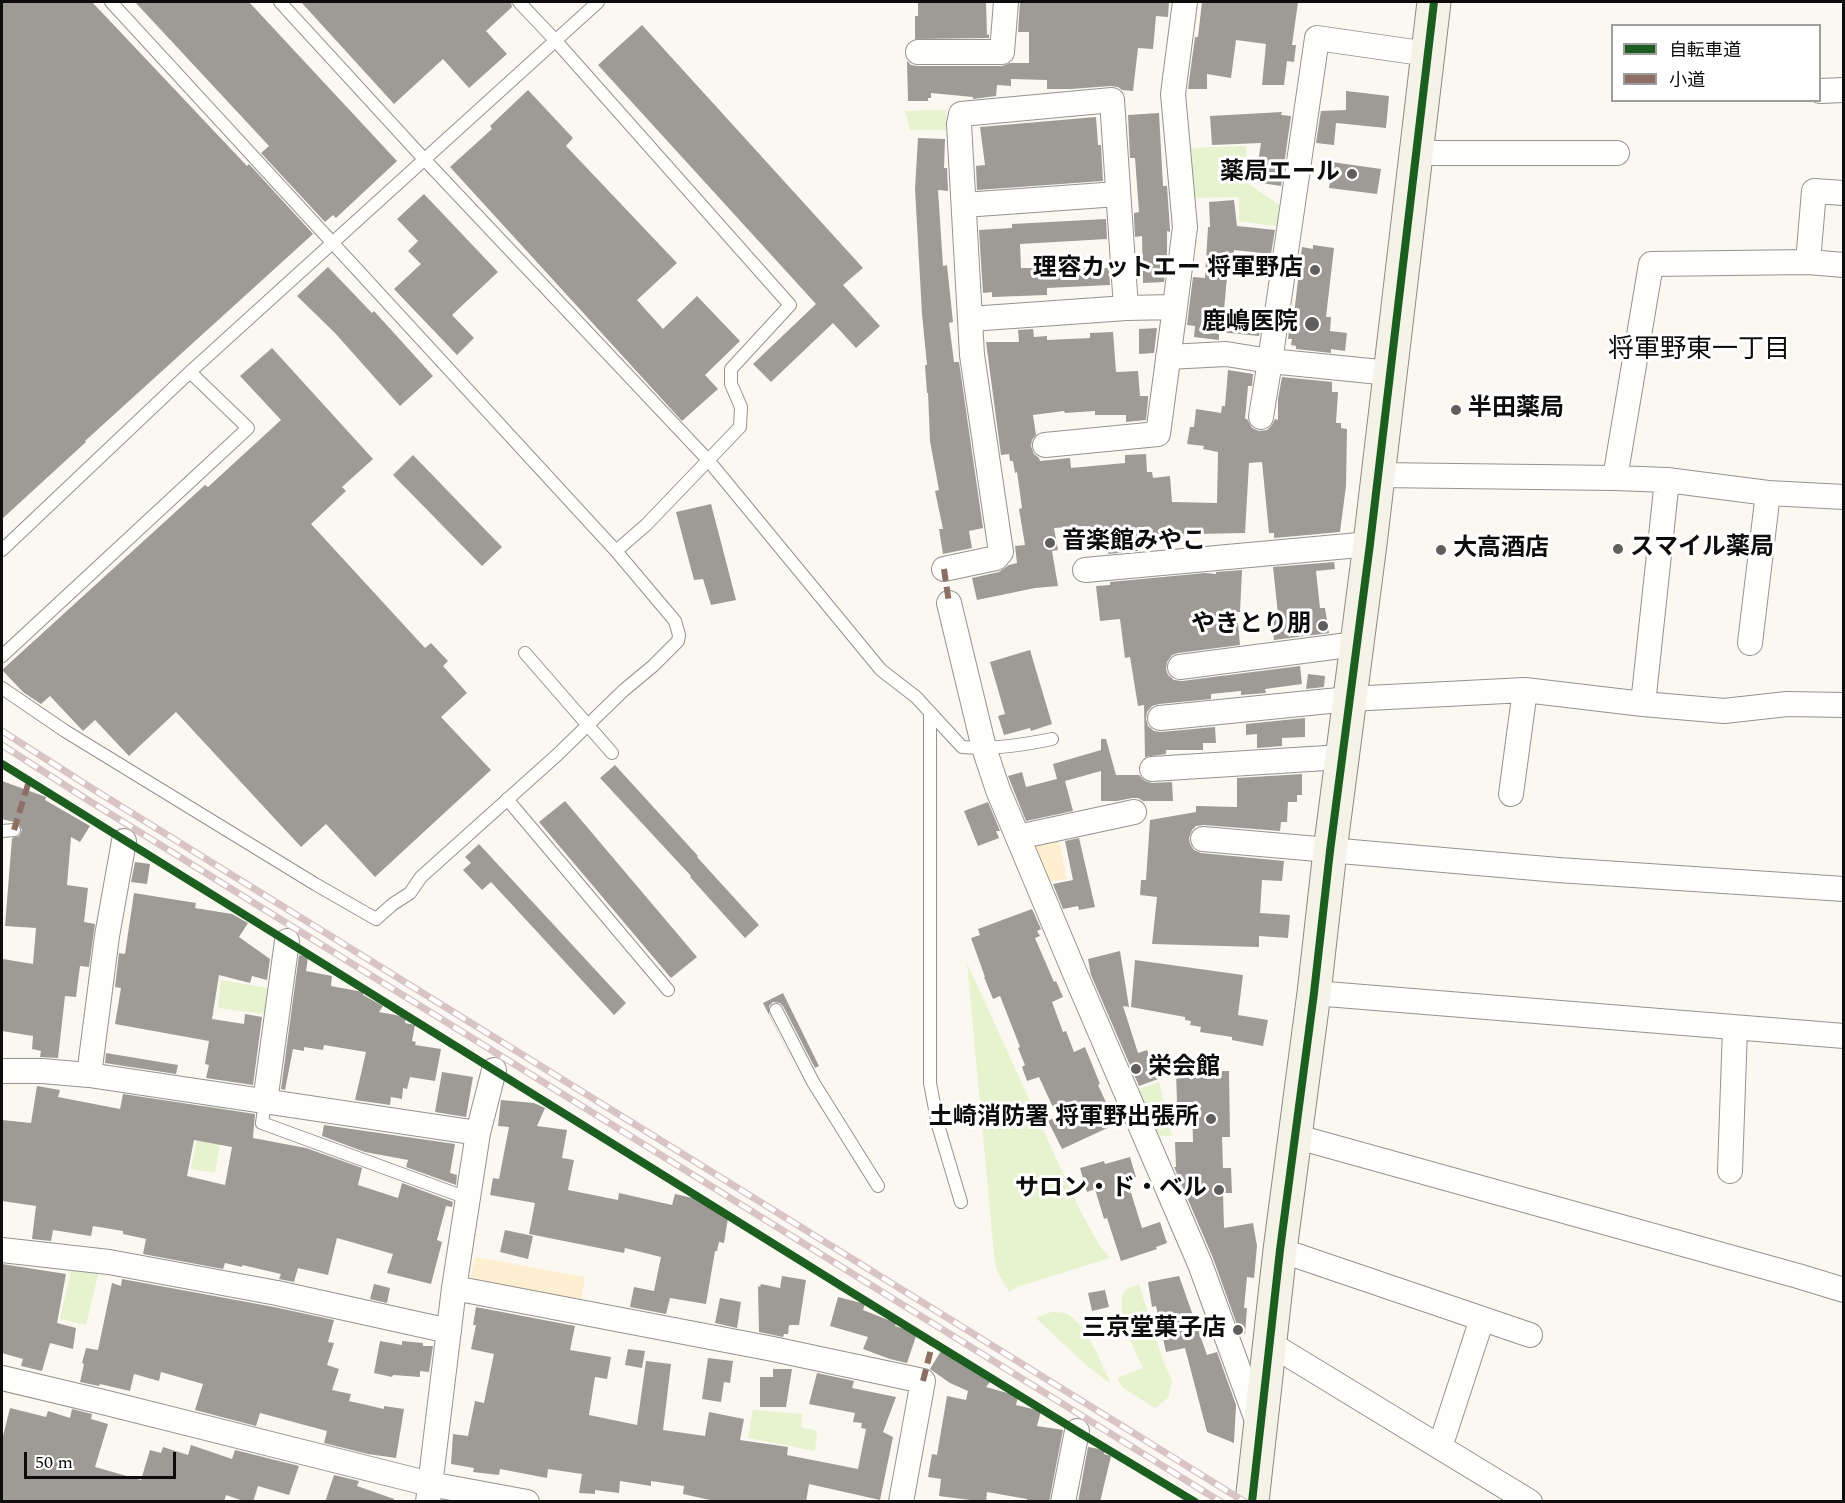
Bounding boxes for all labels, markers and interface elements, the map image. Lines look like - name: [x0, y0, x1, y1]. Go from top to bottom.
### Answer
- legend: [1611, 24, 1821, 102]
- text: 自転車道: [1669, 37, 1741, 64]
- text: 小道: [1669, 67, 1705, 94]
- place label: 薬局エール: [1220, 160, 1340, 188]
- marker: 薬局エール: [1345, 167, 1359, 181]
- place label: 理容カットエー 将軍野店: [1033, 256, 1303, 284]
- marker: 理容カットエー 将軍野店: [1308, 263, 1322, 277]
- place label: 鹿嶋医院: [1202, 310, 1298, 338]
- marker: 鹿嶋医院: [1303, 315, 1321, 333]
- district label: 将軍野東一丁目: [1608, 336, 1790, 368]
- place label: 半田薬局: [1468, 396, 1564, 424]
- marker: 半田薬局: [1449, 403, 1463, 417]
- place label: 音楽館みやこ: [1062, 529, 1206, 557]
- place label: スマイル薬局: [1630, 535, 1774, 563]
- marker: 音楽館みやこ: [1043, 536, 1057, 550]
- place label: 大高酒店: [1453, 536, 1549, 564]
- marker: スマイル薬局: [1611, 542, 1625, 556]
- marker: 大高酒店: [1434, 543, 1448, 557]
- place label: やきとり朋: [1191, 612, 1311, 640]
- marker: やきとり朋: [1316, 619, 1330, 633]
- place label: 栄会館: [1148, 1055, 1220, 1083]
- marker: 栄会館: [1129, 1062, 1143, 1076]
- place label: 土崎消防署 将軍野出張所: [929, 1105, 1199, 1133]
- marker: 土崎消防署 将軍野出張所: [1204, 1112, 1218, 1126]
- place label: サロン・ド・ベル: [1015, 1176, 1207, 1204]
- marker: サロン・ド・ベル: [1212, 1183, 1226, 1197]
- place label: 三京堂菓子店: [1082, 1316, 1226, 1344]
- marker: 三京堂菓子店: [1231, 1323, 1245, 1337]
- scale bar: [27, 1440, 178, 1478]
- text: 50 m: [35, 1449, 73, 1476]

